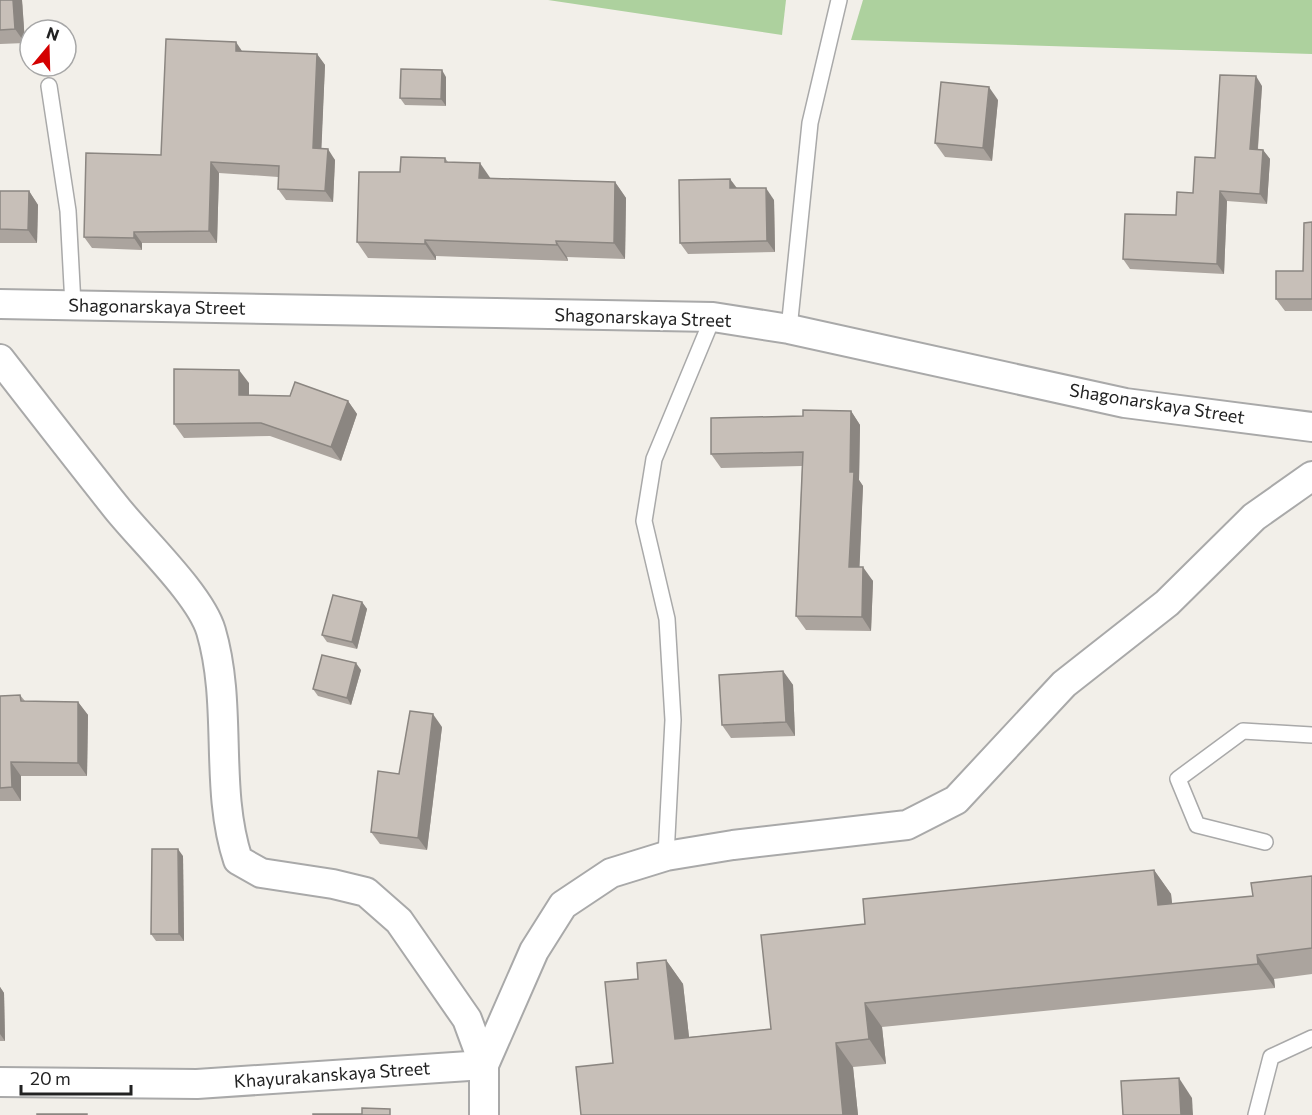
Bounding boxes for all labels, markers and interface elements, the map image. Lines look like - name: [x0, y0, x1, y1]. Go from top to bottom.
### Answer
- north arrow: [18, 18, 78, 78]
- text: N: [44, 22, 62, 44]
- street label: Shagonarskaya Street: [68, 293, 246, 319]
- street label: Shagonarskaya Street: [554, 303, 732, 331]
- street label: Shagonarskaya Street: [1068, 378, 1246, 428]
- street label: Khayurakanskaya Street: [233, 1056, 431, 1092]
- scale bar: [21, 1058, 130, 1096]
- text: 20 m: [30, 1067, 71, 1089]

